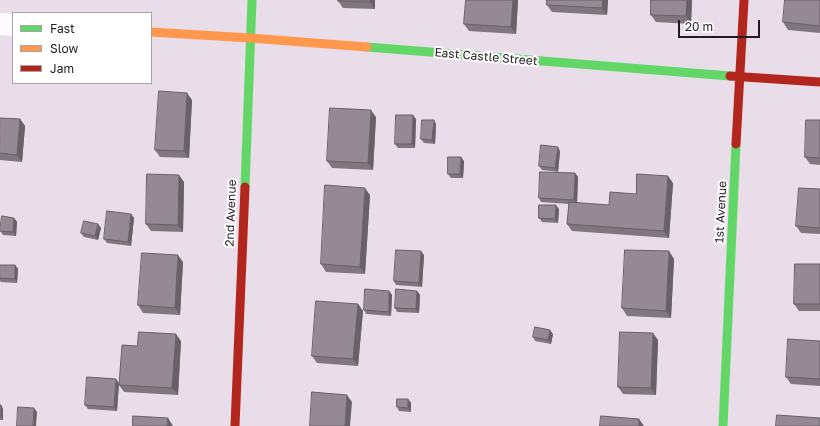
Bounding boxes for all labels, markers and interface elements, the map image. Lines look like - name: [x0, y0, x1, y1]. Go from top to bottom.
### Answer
- legend: [12, 12, 152, 84]
- scale bar: [680, 12, 762, 38]
- text: 20 m: [685, 19, 713, 34]
- text: Fast: [50, 21, 75, 36]
- text: Slow: [50, 41, 78, 56]
- street label: East Castle Street: [434, 45, 538, 69]
- text: Jam: [50, 61, 74, 76]
- street label: 2nd Avenue: [223, 179, 239, 247]
- street label: 1st Avenue: [712, 180, 730, 244]

